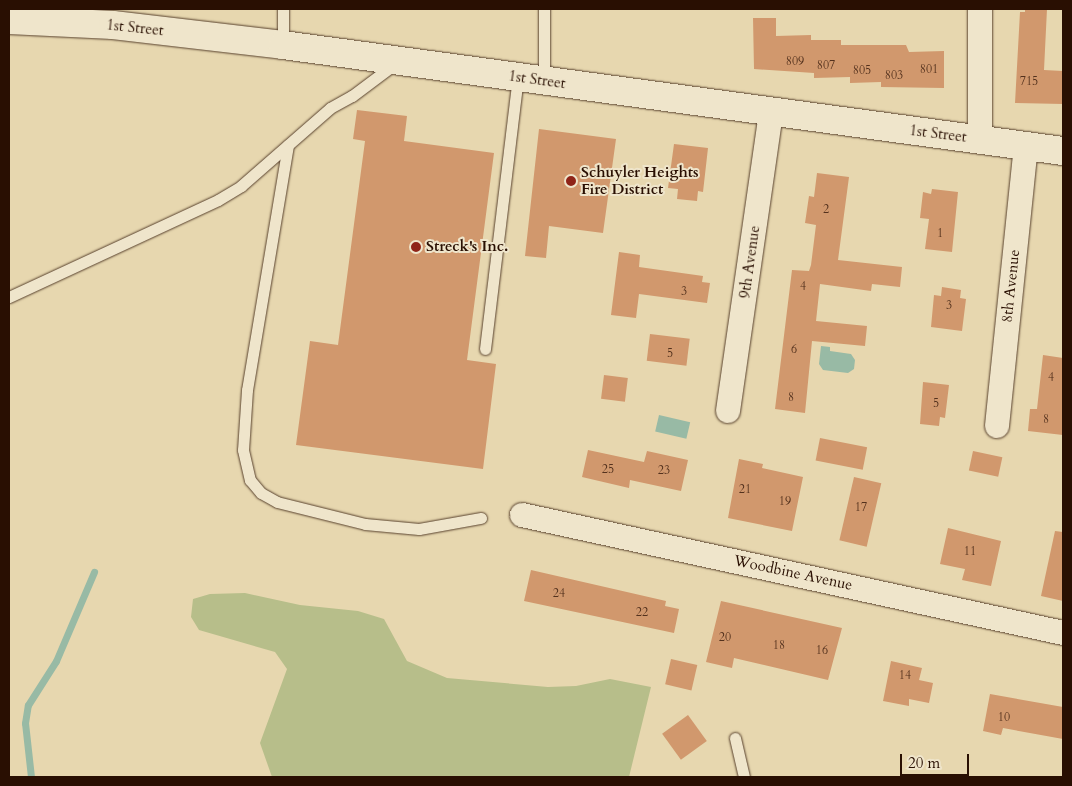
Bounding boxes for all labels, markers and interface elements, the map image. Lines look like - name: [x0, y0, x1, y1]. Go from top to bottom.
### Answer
- street label: 1st Street: [105, 16, 165, 40]
- house number: 809: [786, 55, 804, 69]
- house number: 807: [817, 59, 835, 73]
- house number: 801: [920, 63, 938, 77]
- house number: 805: [853, 64, 871, 78]
- street label: 1st Street: [507, 67, 567, 93]
- house number: 803: [885, 69, 903, 83]
- house number: 715: [1020, 75, 1038, 89]
- street label: 1st Street: [908, 122, 968, 146]
- place label: Schuyler Heights Fire District: [581, 163, 699, 198]
- marker: Schuyler Heights Fire District: [565, 175, 577, 187]
- house number: 2: [823, 203, 829, 217]
- street label: 9th Avenue: [736, 224, 764, 300]
- house number: 1: [937, 227, 943, 241]
- place label: Streck's Inc.: [426, 238, 508, 256]
- marker: Streck's Inc.: [410, 241, 422, 253]
- street label: 8th Avenue: [998, 249, 1024, 323]
- house number: 4: [800, 280, 806, 294]
- house number: 3: [681, 285, 687, 299]
- house number: 3: [946, 299, 952, 313]
- house number: 6: [791, 343, 797, 357]
- house number: 5: [667, 347, 673, 361]
- house number: 4: [1048, 371, 1054, 385]
- house number: 8: [788, 391, 794, 405]
- house number: 5: [933, 397, 939, 411]
- house number: 8: [1043, 413, 1049, 427]
- house number: 25: [602, 463, 614, 477]
- house number: 23: [658, 464, 670, 478]
- house number: 21: [739, 483, 751, 497]
- house number: 19: [779, 495, 791, 509]
- house number: 17: [855, 501, 867, 515]
- house number: 11: [964, 545, 976, 559]
- street label: Woodbine Avenue: [732, 552, 854, 594]
- house number: 24: [553, 587, 565, 601]
- house number: 22: [636, 606, 648, 620]
- house number: 20: [719, 631, 731, 645]
- house number: 18: [773, 639, 785, 653]
- house number: 16: [816, 644, 828, 658]
- house number: 14: [899, 669, 911, 683]
- house number: 10: [998, 711, 1010, 725]
- scale bar: [902, 744, 971, 776]
- text: 20 m: [908, 753, 940, 773]

